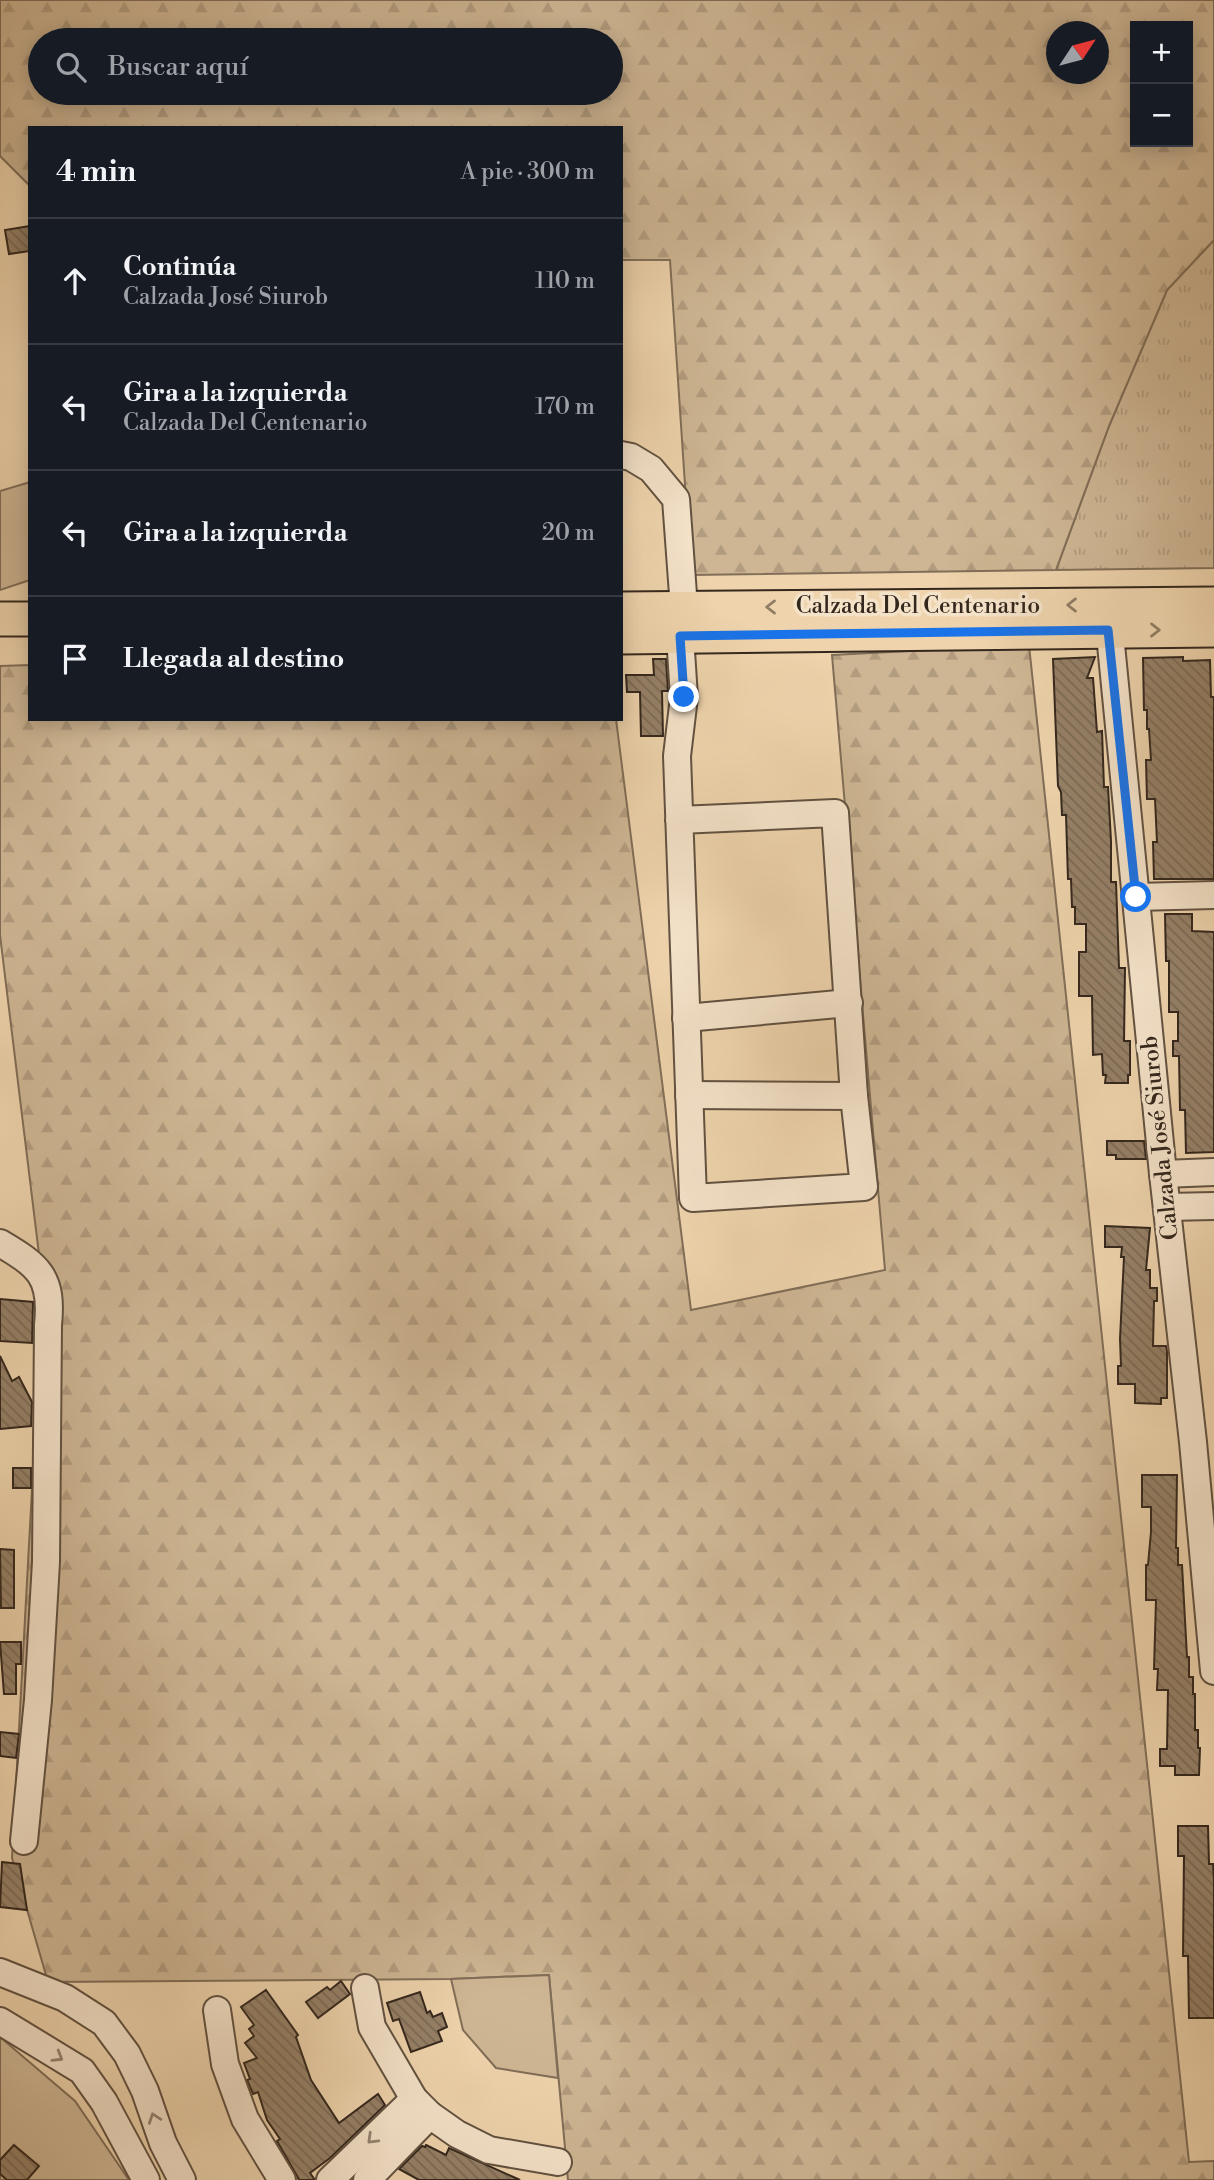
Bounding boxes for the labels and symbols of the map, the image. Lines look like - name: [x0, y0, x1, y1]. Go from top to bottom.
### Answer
- north arrow: [1046, 21, 1109, 84]
- street label: Calzada Del Centenario: [796, 592, 1040, 620]
- one-way arrow: [1067, 597, 1077, 613]
- one-way arrow: [766, 599, 776, 615]
- one-way arrow: [1150, 622, 1161, 638]
- route end: [668, 681, 699, 712]
- route start: [1120, 881, 1151, 912]
- street label: Calzada José Siurob: [1135, 1035, 1185, 1241]
- one-way arrow: [51, 2048, 64, 2061]
- one-way arrow: [148, 2112, 162, 2124]
- one-way arrow: [367, 2131, 380, 2144]

